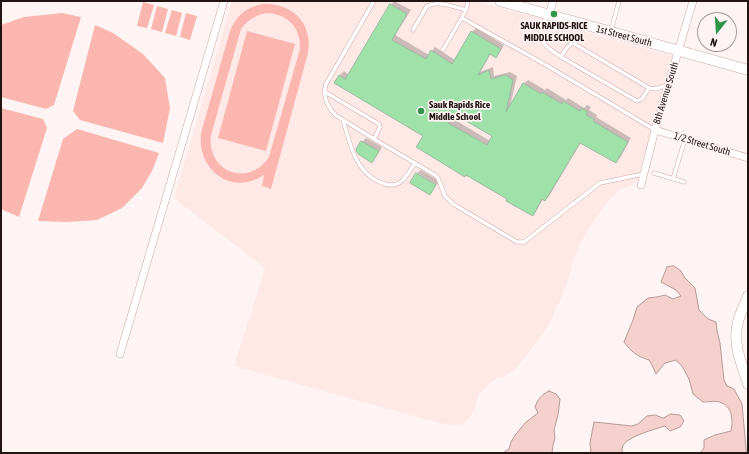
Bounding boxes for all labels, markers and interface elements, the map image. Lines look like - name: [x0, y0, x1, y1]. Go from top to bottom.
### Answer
- marker: SAUK RAPIDS-RICE MIDDLE SCHOOL: [549, 9, 559, 19]
- north arrow: [697, 12, 737, 52]
- place label: SAUK RAPIDS-RICE MIDDLE SCHOOL: [520, 20, 588, 44]
- street label: 1st Street South: [595, 23, 653, 49]
- text: N: [709, 36, 719, 49]
- street label: 8th Avenue South: [651, 60, 681, 126]
- place label: Sauk Rapids Rice Middle School: [429, 99, 490, 122]
- marker: Sauk Rapids Rice Middle School: [416, 106, 426, 116]
- street label: 1/2 Street South: [672, 130, 732, 158]

